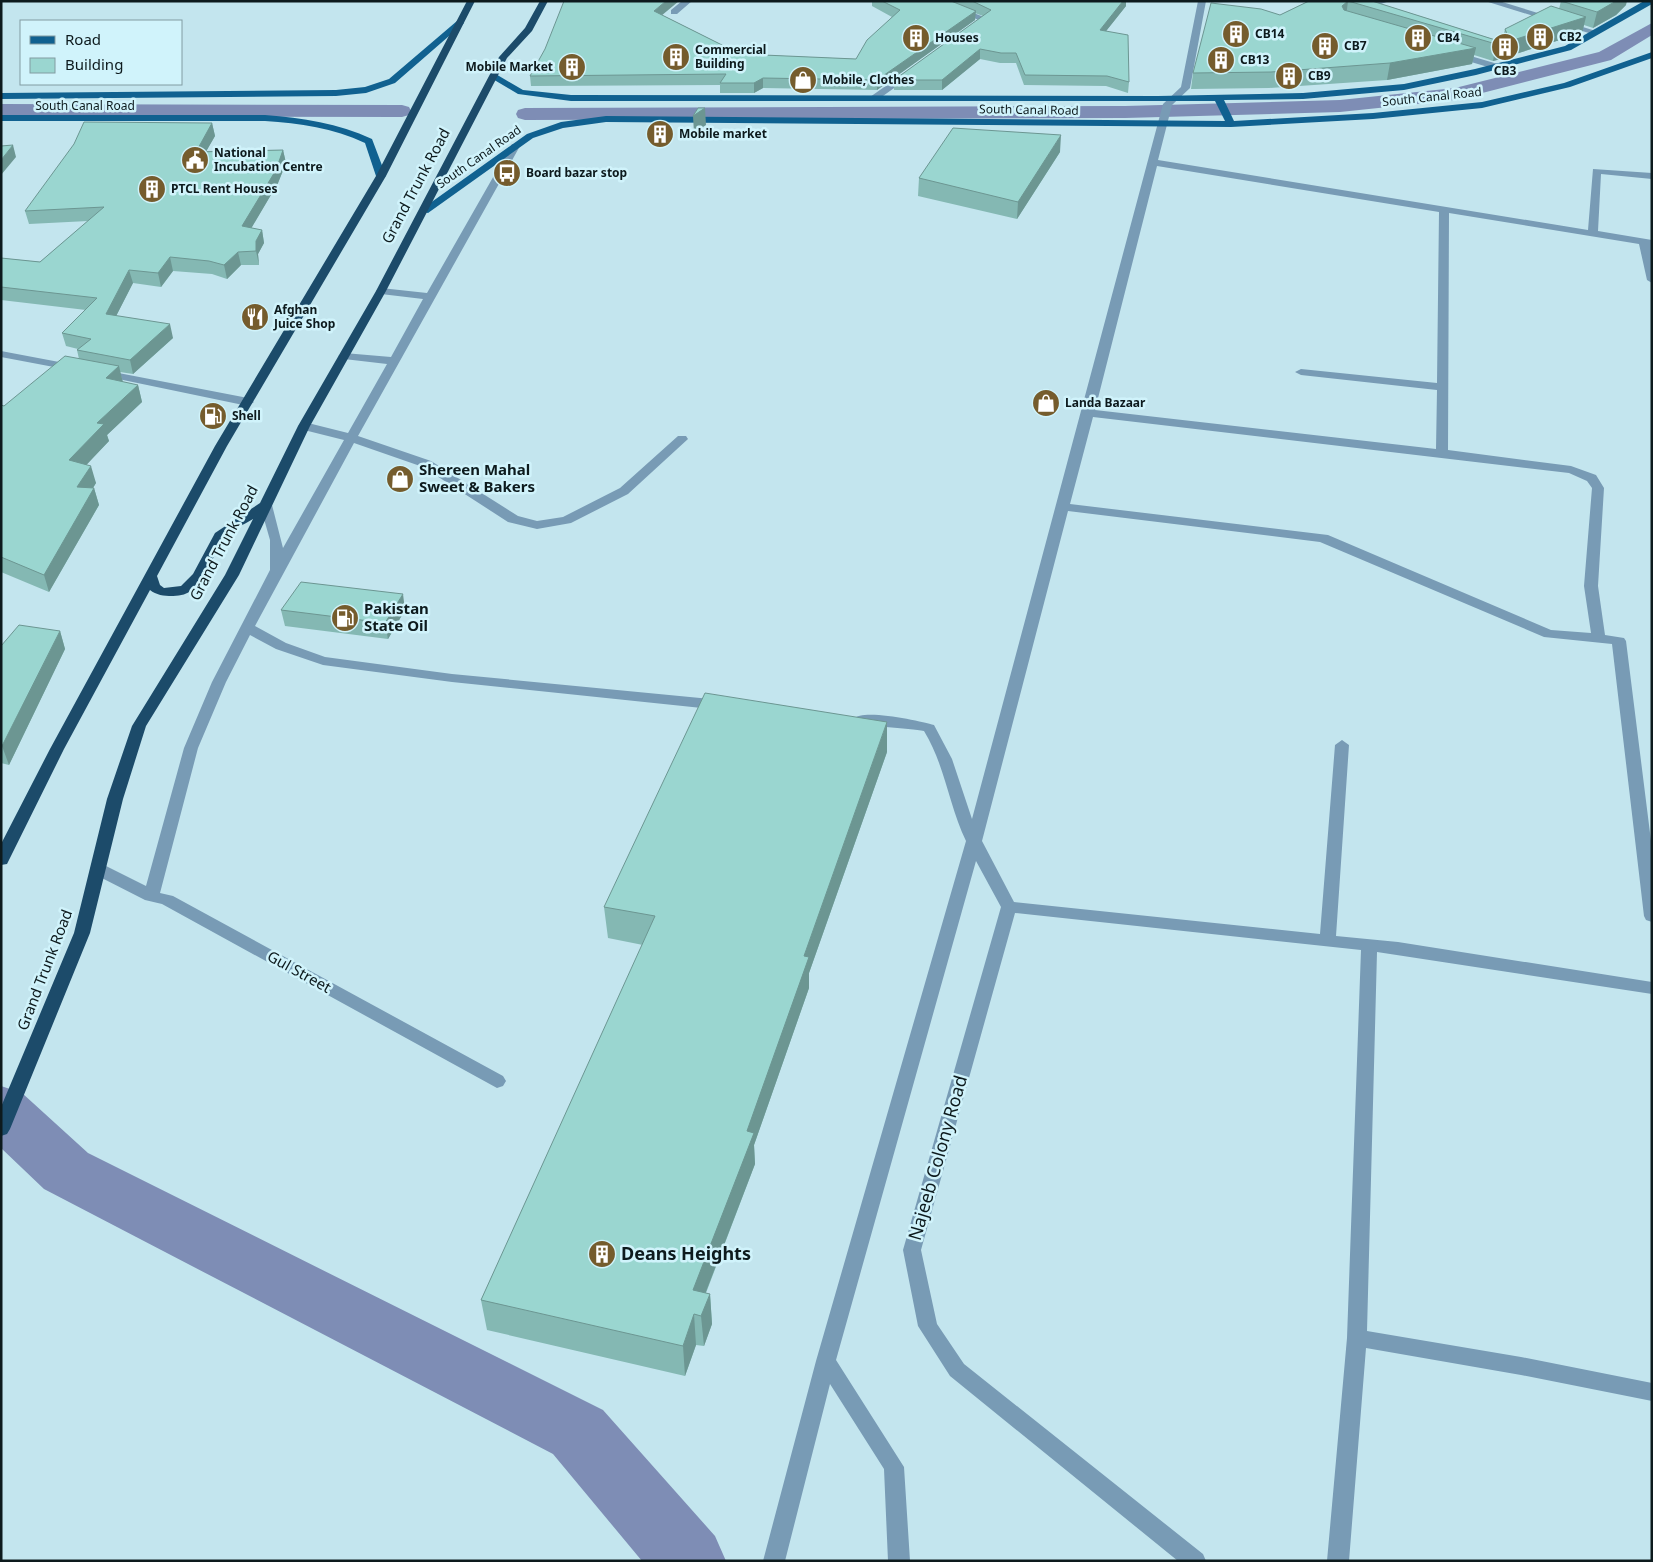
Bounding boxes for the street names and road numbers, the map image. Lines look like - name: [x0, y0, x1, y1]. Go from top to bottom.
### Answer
- street label: South Canal Road: [1382, 83, 1482, 110]
- street label: South Canal Road: [35, 97, 135, 114]
- street label: South Canal Road: [979, 100, 1079, 119]
- street label: South Canal Road: [433, 121, 524, 192]
- street label: Grand Trunk Road: [376, 124, 454, 247]
- street label: Grand Trunk Road: [184, 481, 262, 604]
- street label: Grand Trunk Road: [12, 906, 76, 1033]
- street label: Gul Street: [264, 945, 335, 997]
- street label: Najeeb Colony Road: [902, 1072, 972, 1243]

